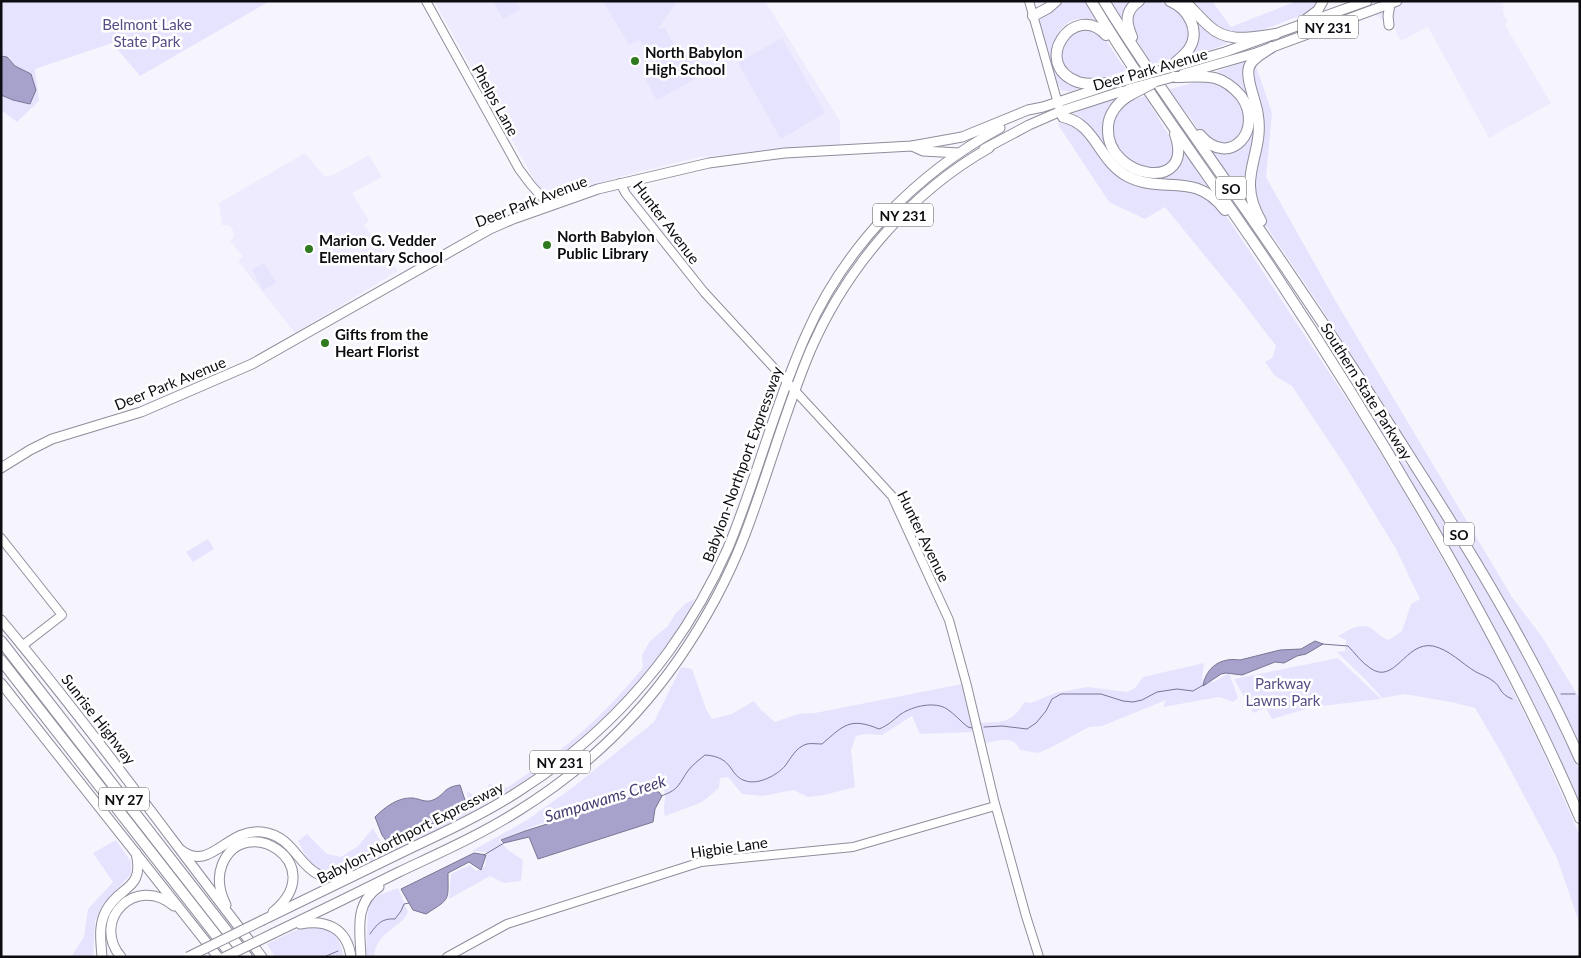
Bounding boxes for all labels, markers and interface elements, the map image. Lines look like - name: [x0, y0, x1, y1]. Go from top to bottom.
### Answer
- park label: Belmont Lake State Park: [102, 15, 192, 50]
- road number: NY 231: [1298, 16, 1358, 38]
- place label: North Babylon High School: [645, 43, 743, 78]
- street label: Deer Park Avenue: [1091, 44, 1209, 94]
- marker: North Babylon High School: [629, 55, 641, 67]
- street label: Phelps Lane: [469, 61, 523, 139]
- street label: Deer Park Avenue: [472, 171, 590, 231]
- street label: Hunter Avenue: [630, 177, 704, 267]
- road number: SO: [1216, 177, 1246, 200]
- road number: NY 231: [873, 204, 933, 226]
- place label: North Babylon Public Library: [557, 227, 655, 262]
- place label: Marion G. Vedder Elementary School: [319, 231, 443, 266]
- marker: North Babylon Public Library: [541, 239, 553, 251]
- marker: Marion G. Vedder Elementary School: [303, 243, 315, 255]
- street label: Southern State Parkway: [1318, 319, 1417, 463]
- place label: Gifts from the Heart Florist: [335, 325, 428, 360]
- marker: Gifts from the Heart Florist: [319, 337, 331, 349]
- street label: Deer Park Avenue: [112, 352, 228, 414]
- street label: Babylon-Northport Expressway: [698, 364, 786, 564]
- street label: Hunter Avenue: [894, 487, 954, 585]
- road number: SO: [1444, 522, 1474, 546]
- street label: Sunrise Highway: [58, 670, 140, 768]
- park label: Parkway Lawns Park: [1246, 674, 1321, 709]
- road number: NY 231: [530, 750, 590, 774]
- water label: Sampawams Creek: [542, 770, 668, 825]
- street label: Babylon-Northport Expressway: [314, 777, 506, 887]
- road number: NY 27: [99, 788, 149, 811]
- street label: Higbie Lane: [689, 833, 769, 861]

